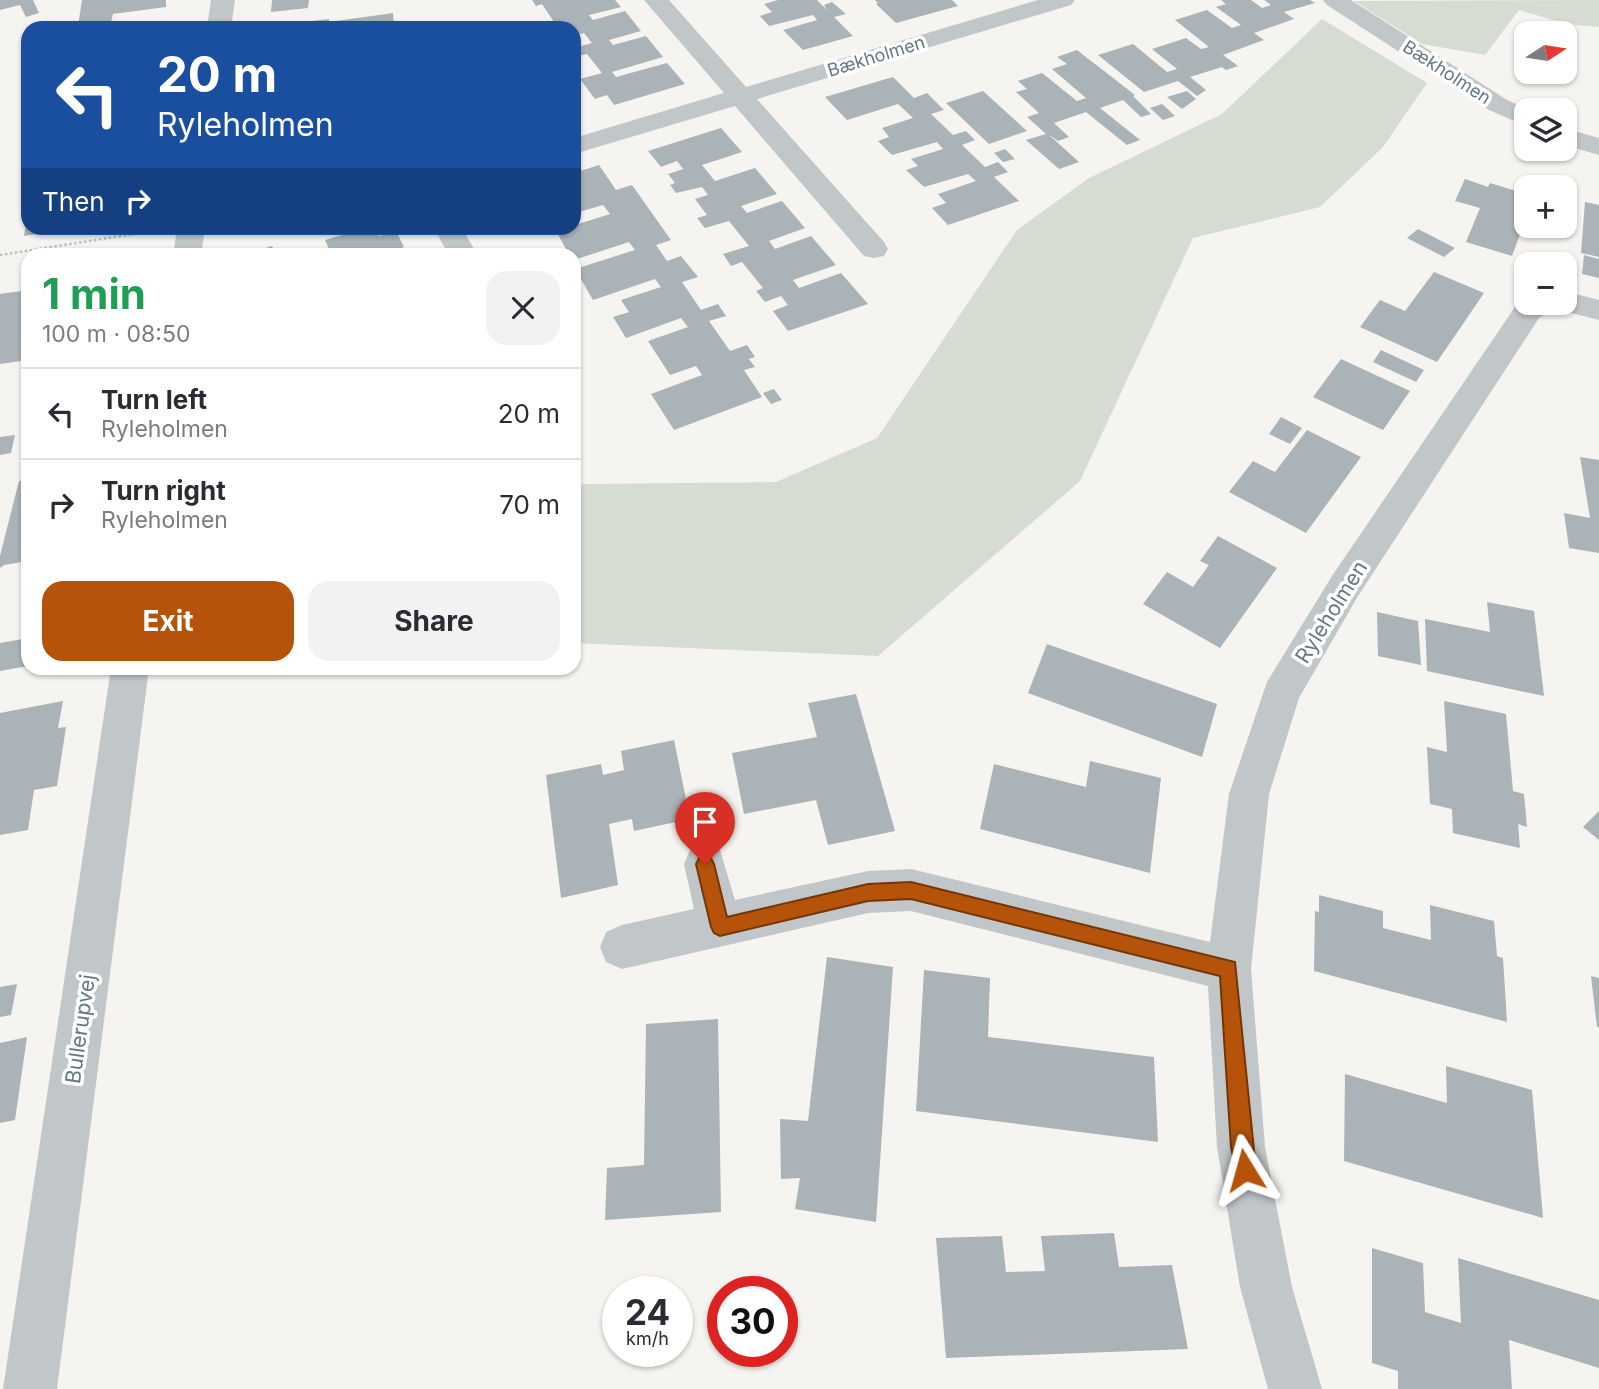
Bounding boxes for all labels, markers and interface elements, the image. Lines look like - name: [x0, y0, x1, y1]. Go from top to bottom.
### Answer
- north arrow: [1514, 21, 1577, 84]
- map controls: [1514, 21, 1577, 315]
- street label: Bækholmen: [825, 31, 927, 81]
- street label: Bækholmen: [1399, 36, 1495, 108]
- text: 20 m: [157, 45, 277, 104]
- icon: left: [42, 49, 133, 140]
- button: layers: [1514, 98, 1577, 161]
- text: Ryleholmen: [157, 105, 334, 144]
- button: +: [1514, 175, 1577, 238]
- icon: right: [119, 182, 157, 220]
- text: Then: [42, 186, 105, 217]
- button: −: [1514, 252, 1577, 315]
- text: 1 min: [42, 268, 146, 319]
- button: close: [486, 271, 560, 345]
- text: 100 m · 08:50: [42, 320, 190, 348]
- text: Turn left: [101, 384, 207, 415]
- icon: left: [42, 395, 80, 433]
- text: 20 m: [498, 398, 560, 429]
- text: Ryleholmen: [101, 415, 228, 443]
- text: Turn right: [101, 475, 226, 506]
- icon: right: [42, 486, 80, 524]
- text: 70 m: [499, 489, 560, 520]
- text: Ryleholmen: [101, 506, 228, 534]
- street label: Ryleholmen: [1290, 556, 1372, 668]
- button: Exit: [42, 581, 294, 661]
- button: Share: [308, 581, 560, 661]
- pin: [675, 792, 735, 864]
- icon: arrive: [686, 803, 724, 841]
- street label: Bullerupvej: [60, 973, 100, 1085]
- position arrow: [1208, 1133, 1282, 1207]
- speed limit sign: 30: [707, 1276, 798, 1367]
- text: 24: [625, 1291, 670, 1333]
- text: km/h: [626, 1328, 669, 1349]

